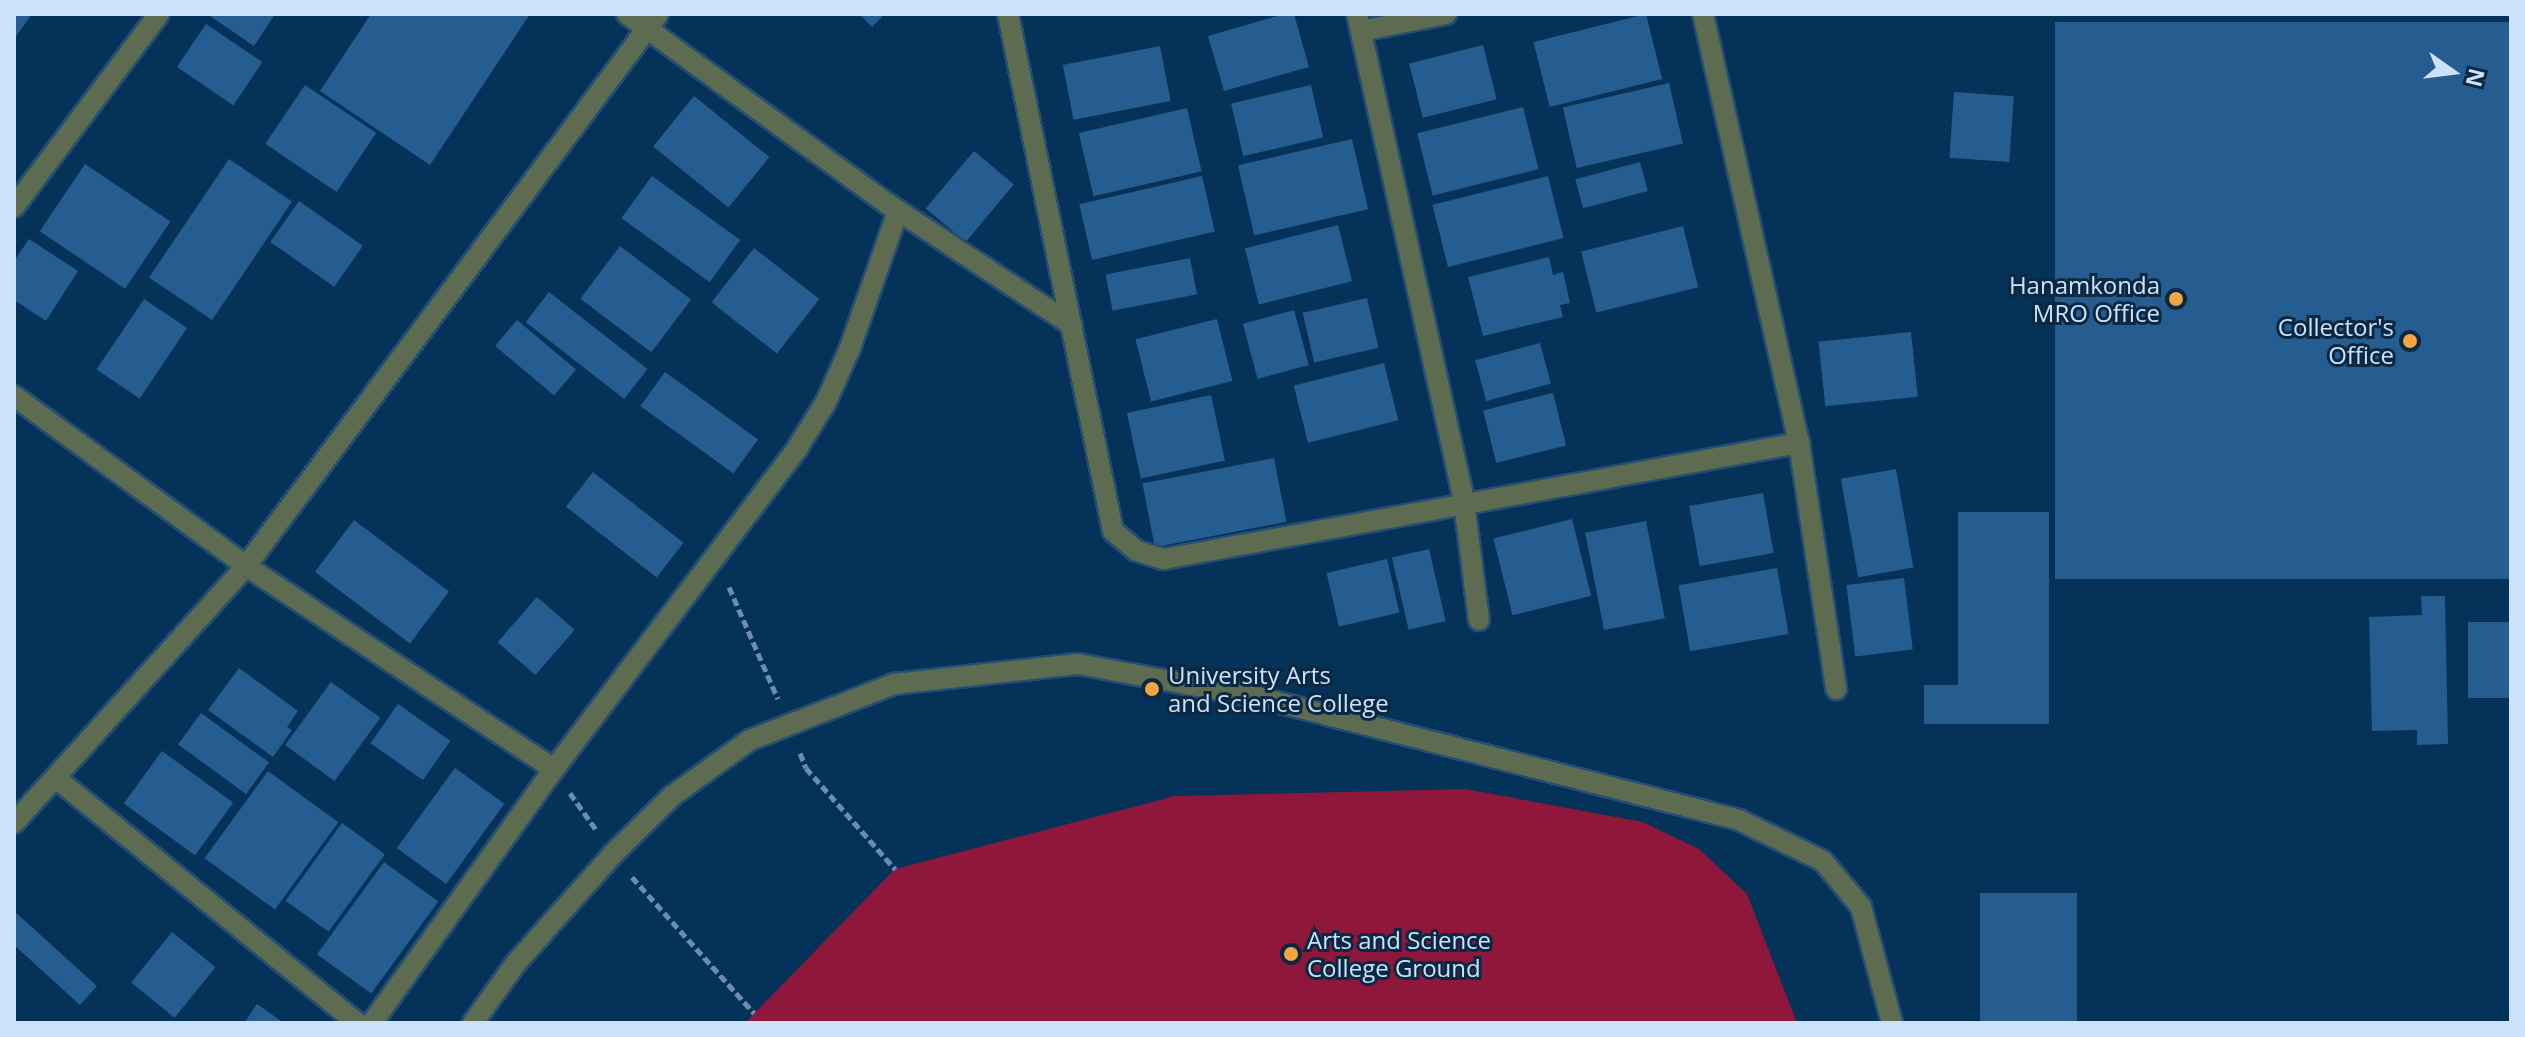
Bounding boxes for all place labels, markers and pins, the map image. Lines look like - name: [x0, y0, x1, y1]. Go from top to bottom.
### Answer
- place label: Hanamkonda MRO Office: [2009, 271, 2160, 327]
- marker: Hanamkonda MRO Office: [2167, 290, 2185, 308]
- place label: Collector's Office: [2278, 313, 2394, 369]
- marker: Collector's Office: [2401, 332, 2419, 350]
- place label: University Arts and Science College: [1168, 661, 1389, 717]
- marker: University Arts and Science College: [1143, 680, 1161, 698]
- place label: Arts and Science College Ground: [1307, 926, 1491, 982]
- marker: Arts and Science College Ground: [1282, 945, 1300, 963]

